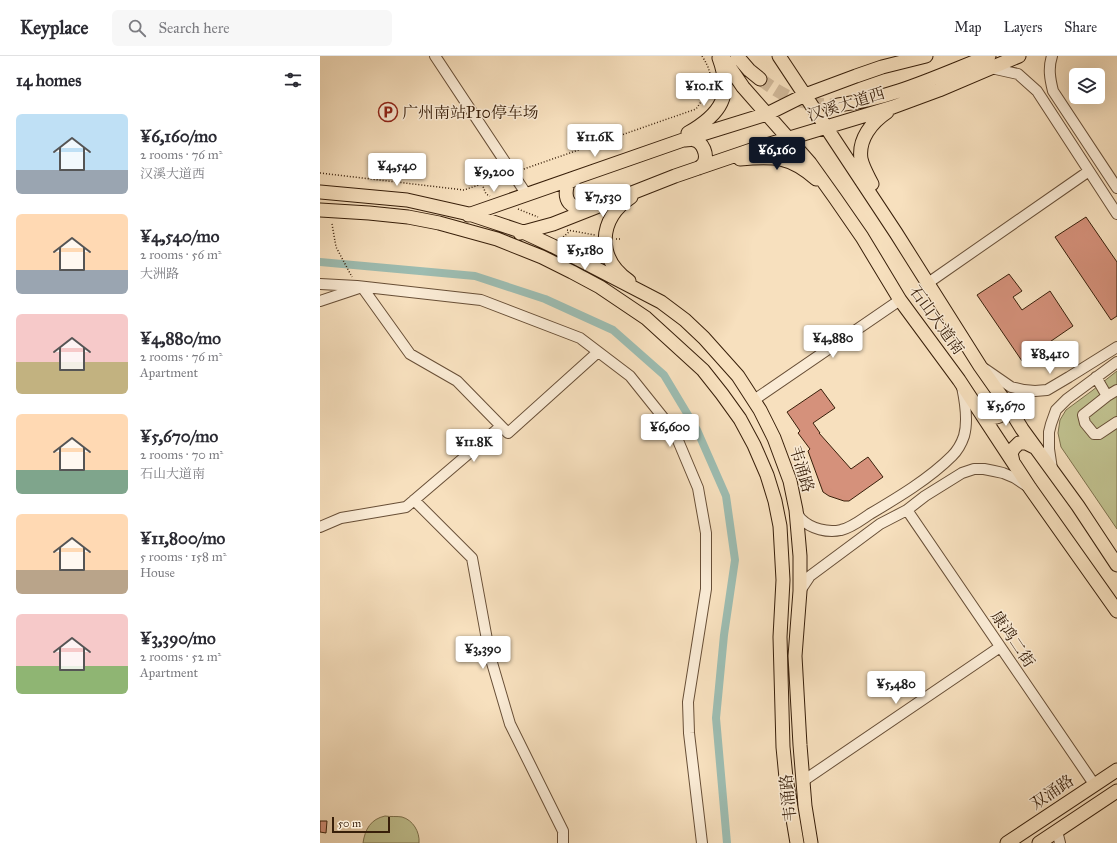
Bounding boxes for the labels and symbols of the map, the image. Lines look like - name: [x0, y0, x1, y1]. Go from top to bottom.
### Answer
- pin: ¥10.1K: [671, 73, 737, 107]
- street label: 汉溪大道西: [805, 83, 887, 125]
- parking icon: 广州南站P10停车场: [377, 101, 399, 123]
- place label: 广州南站P10停车场: [402, 103, 539, 122]
- pin: ¥11.6K: [562, 124, 628, 158]
- pin: ¥6,160: [744, 137, 810, 171]
- pin: ¥4,540: [364, 153, 430, 187]
- pin: ¥9,200: [461, 159, 527, 193]
- pin: ¥7,530: [570, 184, 636, 218]
- pin: ¥5,180: [552, 237, 618, 271]
- street label: 石山大道南: [906, 282, 968, 358]
- pin: ¥4,880: [800, 325, 866, 359]
- pin: ¥8,410: [1017, 341, 1083, 375]
- pin: ¥5,670: [973, 393, 1039, 427]
- pin: ¥6,600: [637, 414, 703, 448]
- pin: ¥11.8K: [441, 429, 507, 463]
- street label: 韦涌路: [786, 443, 818, 495]
- street label: 康鸿二街: [987, 607, 1039, 671]
- pin: ¥3,390: [450, 636, 516, 670]
- pin: ¥5,480: [863, 671, 929, 705]
- street label: 双涌路: [1027, 771, 1077, 813]
- street label: 韦涌路: [776, 773, 800, 823]
- scale bar: [332, 815, 390, 834]

